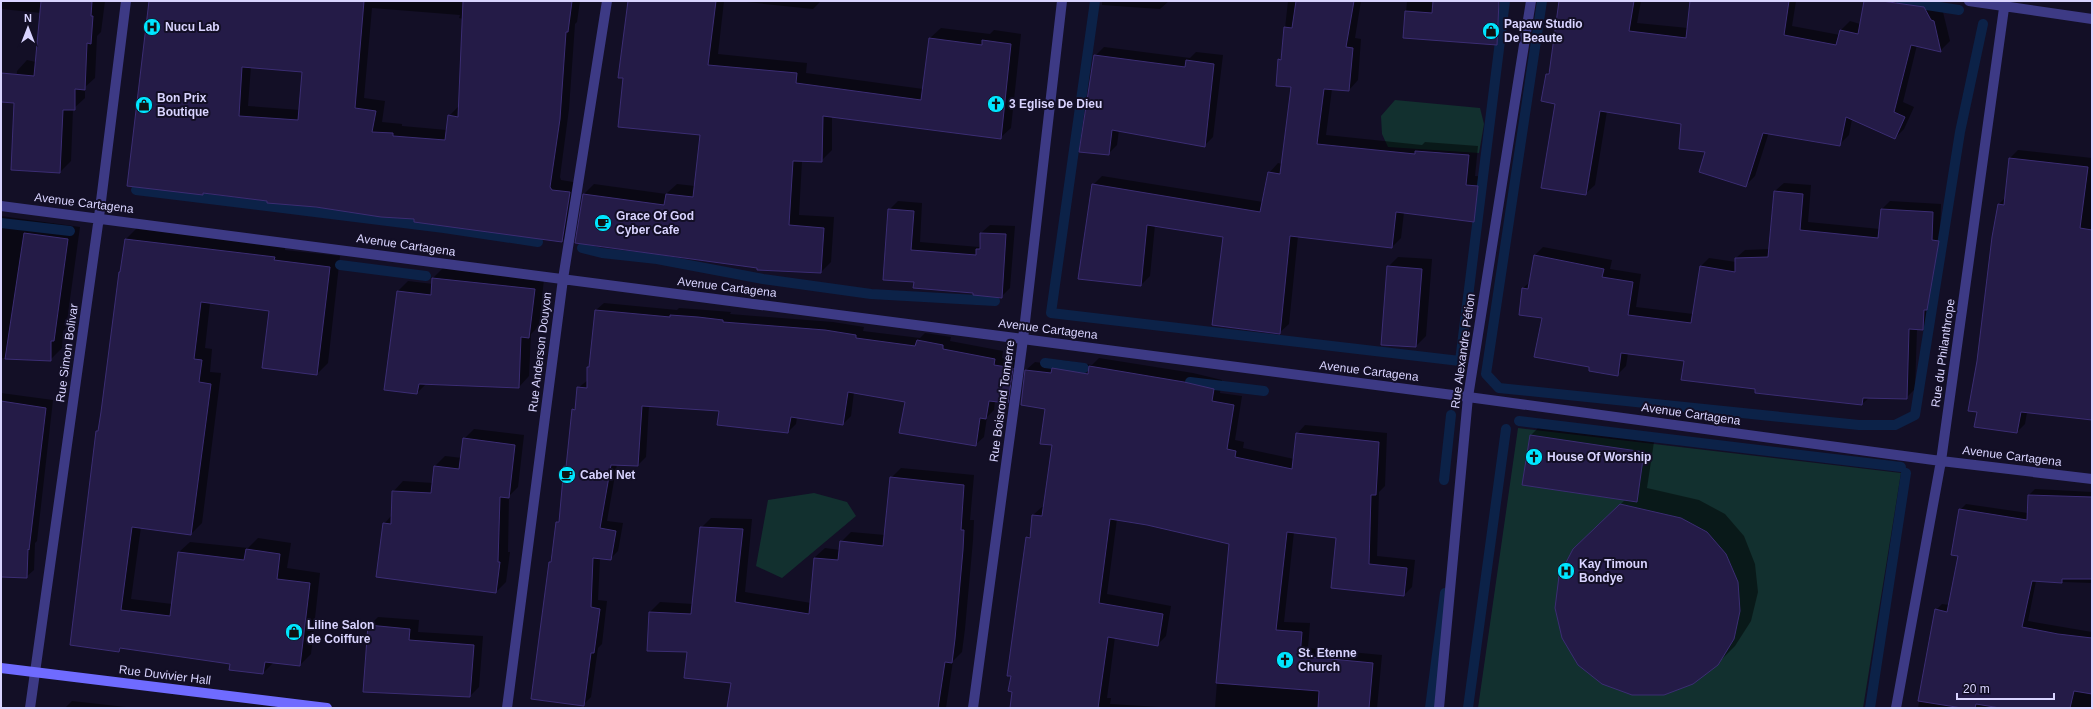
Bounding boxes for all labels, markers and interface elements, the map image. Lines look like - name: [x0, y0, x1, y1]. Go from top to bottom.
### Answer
- north arrow: [8, 8, 48, 48]
- text: N: [24, 12, 32, 24]
- hospital icon: Nucu Lab: [142, 17, 162, 37]
- place label: Papaw Studio De Beaute: [1504, 17, 1583, 45]
- place label: Nucu Lab: [165, 20, 220, 34]
- shop icon: Papaw Studio De Beaute: [1481, 21, 1501, 41]
- place label: Bon Prix Boutique: [157, 91, 209, 119]
- church icon: 3 Eglise De Dieu: [986, 94, 1006, 114]
- shop icon: Bon Prix Boutique: [134, 95, 154, 115]
- place label: 3 Eglise De Dieu: [1009, 97, 1102, 111]
- street label: Avenue Cartagena: [34, 190, 135, 216]
- place label: Grace Of God Cyber Cafe: [616, 209, 694, 237]
- cafe icon: Grace Of God Cyber Cafe: [593, 213, 613, 233]
- street label: Avenue Cartagena: [356, 231, 457, 259]
- street label: Avenue Cartagena: [677, 274, 778, 300]
- street label: Rue Anderson Douyon: [526, 291, 554, 413]
- street label: Rue Alexandre Pétion: [1448, 293, 1478, 409]
- street label: Rue du Philanthrope: [1928, 298, 1958, 408]
- street label: Rue Simon Bolivar: [53, 303, 81, 403]
- street label: Avenue Cartagena: [998, 316, 1099, 342]
- street label: Rue Boisrond Tonnerre: [986, 339, 1018, 463]
- street label: Avenue Cartagena: [1319, 358, 1420, 384]
- street label: Avenue Cartagena: [1641, 400, 1742, 428]
- street label: Avenue Cartagena: [1962, 443, 2063, 469]
- church icon: House Of Worship: [1524, 447, 1544, 467]
- place label: House Of Worship: [1547, 450, 1651, 464]
- cafe icon: Cabel Net: [557, 465, 577, 485]
- place label: Cabel Net: [580, 468, 635, 482]
- place label: Kay Timoun Bondye: [1579, 557, 1647, 585]
- hospital icon: Kay Timoun Bondye: [1556, 561, 1576, 581]
- place label: Liline Salon de Coiffure: [307, 618, 374, 646]
- shop icon: Liline Salon de Coiffure: [284, 622, 304, 642]
- place label: St. Etenne Church: [1298, 646, 1357, 674]
- church icon: St. Etenne Church: [1275, 650, 1295, 670]
- street label: Rue Duvivier Hall: [118, 662, 212, 688]
- scale bar: [1957, 675, 2054, 701]
- text: 20 m: [1963, 682, 1990, 696]

